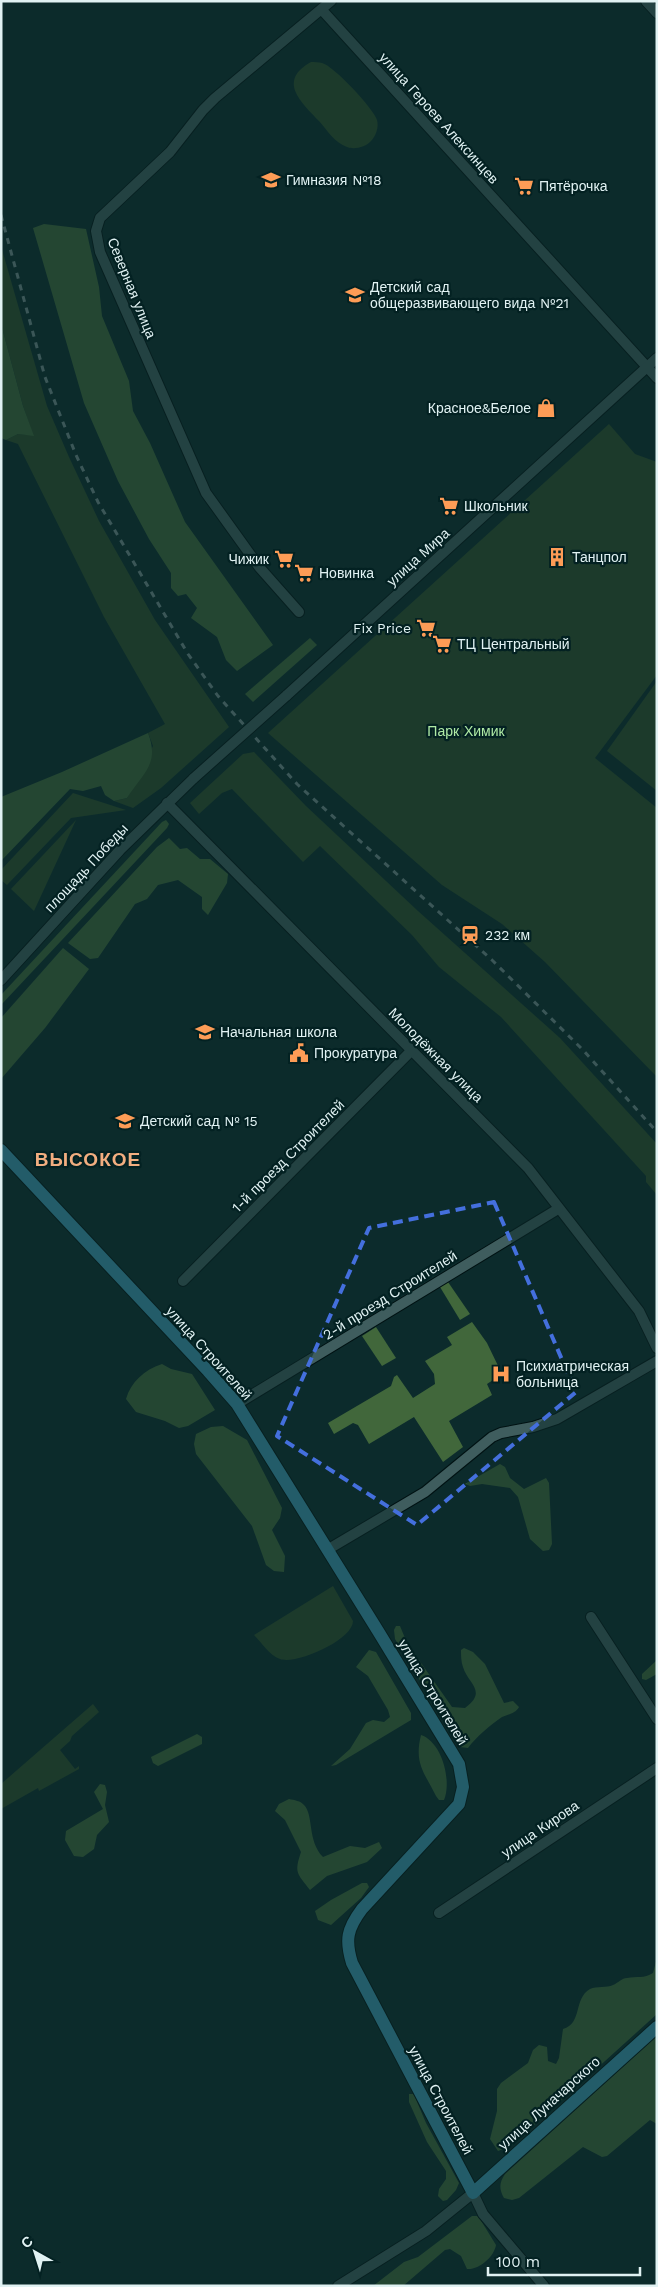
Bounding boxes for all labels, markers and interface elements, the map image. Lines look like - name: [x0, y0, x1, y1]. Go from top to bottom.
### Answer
- street label: улица Героев Алексинцев: [376, 49, 502, 187]
- school or university icon: Гимназия №18: [260, 169, 282, 191]
- place label: Гимназия №18: [286, 172, 382, 188]
- supermarket icon: Пятёрочка: [513, 175, 535, 197]
- place label: Пятёрочка: [539, 178, 608, 194]
- street label: Северная улица: [105, 235, 160, 341]
- place label: Детский сад общеразвивающего вида №21: [370, 279, 569, 311]
- school or university icon: Детский сад общеразвивающего вида №21: [344, 284, 366, 306]
- shop icon: Красное&Белое: [535, 397, 557, 419]
- place label: Красное&Белое: [428, 400, 531, 416]
- supermarket icon: Школьник: [438, 495, 460, 517]
- place label: Школьник: [464, 498, 529, 514]
- street label: улица Мира: [384, 525, 453, 589]
- building icon: Танцпол: [546, 546, 568, 568]
- supermarket icon: Чижик: [273, 548, 295, 570]
- place label: Танцпол: [572, 549, 627, 565]
- place label: Чижик: [229, 551, 270, 567]
- supermarket icon: Новинка: [293, 562, 315, 584]
- place label: Новинка: [319, 565, 374, 581]
- supermarket icon: Fix Price: [415, 617, 437, 639]
- place label: Fix Price: [353, 620, 411, 636]
- supermarket icon: ТЦ Центральный: [431, 633, 453, 655]
- place label: ТЦ Центральный: [457, 636, 570, 652]
- park label: Парк Химик: [427, 723, 506, 739]
- street label: площадь Победы: [41, 821, 131, 915]
- station icon: 232 км: [459, 924, 481, 946]
- place label: 232 км: [485, 927, 530, 943]
- street label: Молодёжная улица: [386, 1005, 487, 1106]
- school or university icon: Начальная школа: [194, 1021, 216, 1043]
- place label: Начальная школа: [220, 1024, 337, 1040]
- public building icon: Прокуратура: [288, 1042, 310, 1064]
- place label: Прокуратура: [314, 1045, 397, 1061]
- street label: 1-й проезд Строителей: [229, 1097, 347, 1215]
- school or university icon: Детский сад № 15: [114, 1110, 136, 1132]
- place label: Детский сад № 15: [140, 1113, 258, 1129]
- district label: ВЫСОКОЕ: [35, 1148, 141, 1171]
- street label: 2-й проезд Строителей: [320, 1247, 460, 1343]
- street label: улица Строителей: [163, 1303, 255, 1403]
- place label: Психиатрическая больница: [516, 1358, 629, 1390]
- hospital icon: Психиатрическая больница: [490, 1363, 512, 1385]
- street label: улица Строителей: [395, 1636, 471, 1748]
- street label: улица Кирова: [498, 1797, 582, 1861]
- street label: улица Строителей: [406, 2043, 476, 2157]
- street label: улица Луначарского: [495, 2053, 603, 2153]
- north arrow: [10, 2227, 60, 2277]
- text: С: [18, 2232, 36, 2251]
- scale bar: [488, 2244, 640, 2276]
- text: 100 m: [496, 2253, 540, 2271]

